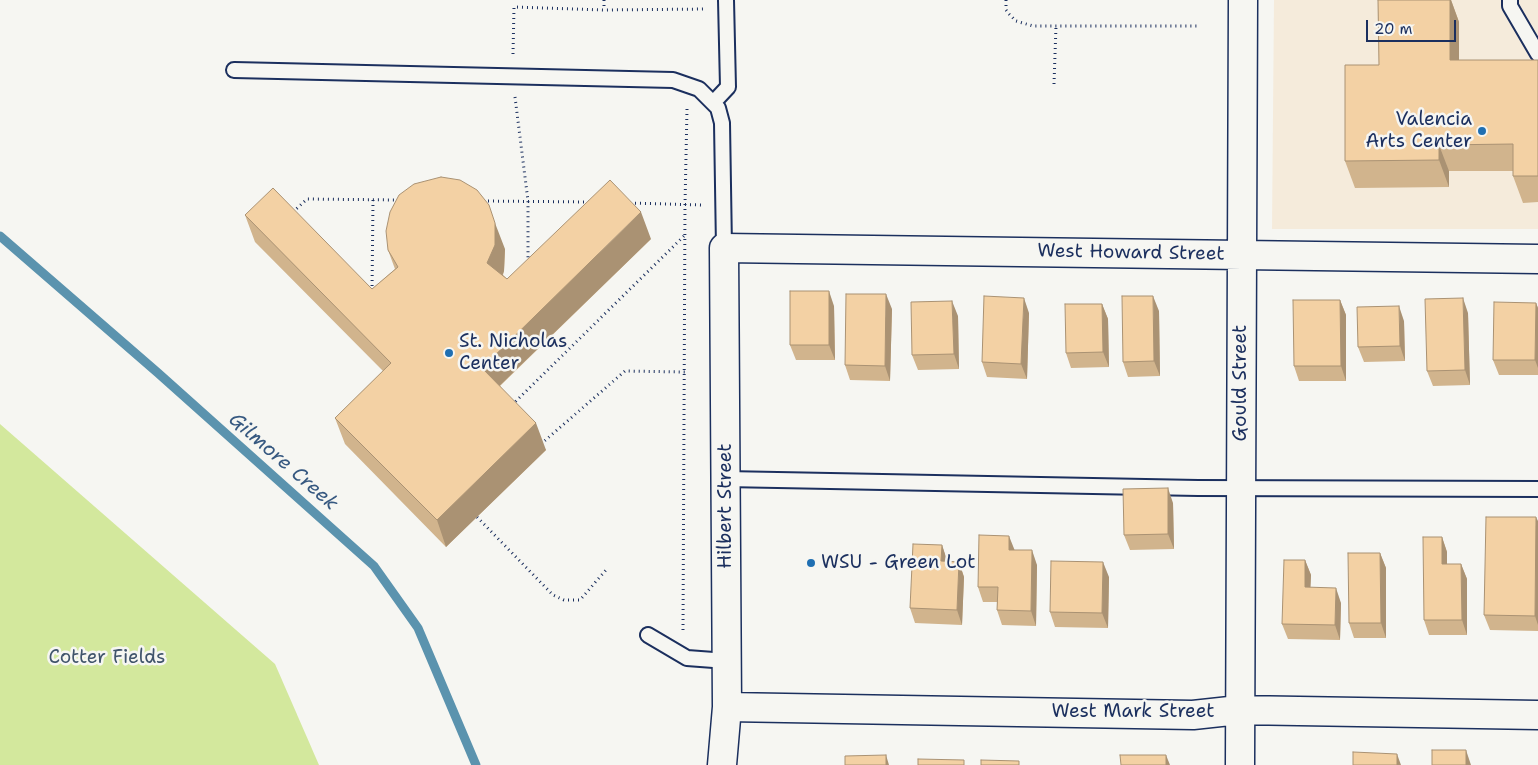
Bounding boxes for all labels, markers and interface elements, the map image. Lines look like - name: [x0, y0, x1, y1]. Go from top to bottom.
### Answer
- scale bar: [1368, 10, 1458, 42]
- text: 20 m: [1374, 19, 1413, 39]
- place label: Valencia Arts Center: [1365, 109, 1472, 153]
- marker: Valencia Arts Center: [1476, 125, 1488, 137]
- street label: West Howard Street: [1037, 240, 1225, 266]
- street label: Gould Street: [1230, 325, 1252, 441]
- place label: St. Nicholas Center: [459, 331, 567, 375]
- marker: St. Nicholas Center: [443, 347, 455, 359]
- water label: Gilmore Creek: [223, 408, 343, 516]
- street label: Hilbert Street: [715, 443, 737, 569]
- place label: WSU - Green Lot: [821, 552, 976, 574]
- marker: WSU - Green Lot: [805, 557, 817, 569]
- park label: Cotter Fields: [48, 647, 166, 669]
- street label: West Mark Street: [1051, 701, 1215, 723]

